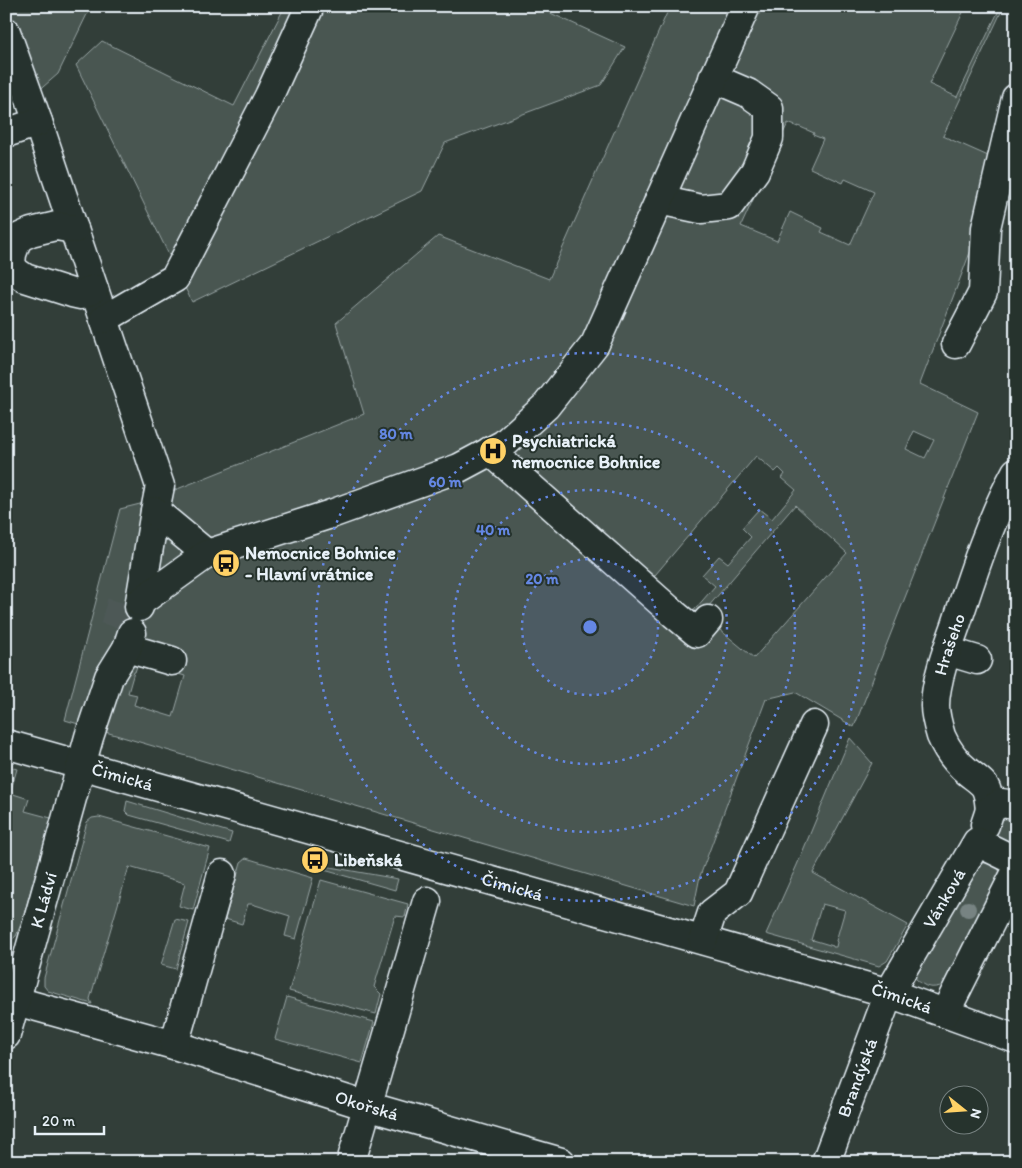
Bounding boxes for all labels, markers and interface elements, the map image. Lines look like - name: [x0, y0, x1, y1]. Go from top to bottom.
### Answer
- text: 80 m: [379, 425, 413, 443]
- place label: Psychiatrická nemocnice Bohnice: [511, 430, 661, 473]
- hospital icon: Psychiatrická nemocnice Bohnice: [478, 436, 508, 466]
- text: 60 m: [428, 473, 462, 491]
- text: 40 m: [476, 521, 511, 539]
- place label: Nemocnice Bohnice - Hlavní vrátnice: [245, 542, 396, 585]
- bus stop icon: Nemocnice Bohnice - Hlavní vrátnice: [211, 548, 241, 578]
- text: 20 m: [525, 570, 559, 588]
- street label: Hrašeho: [929, 611, 970, 678]
- centre of rings: [581, 618, 599, 636]
- street label: Čimická: [89, 758, 156, 796]
- bus stop icon: Libeňská: [300, 845, 330, 875]
- place label: Libeňská: [334, 849, 403, 871]
- street label: Vánková: [918, 864, 971, 932]
- street label: Čimická: [479, 868, 546, 906]
- street label: K Ládví: [25, 869, 62, 931]
- street label: Čimická: [869, 978, 936, 1019]
- street label: Brandýská: [833, 1035, 882, 1120]
- street label: Okořská: [332, 1086, 402, 1126]
- north arrow: [940, 1086, 990, 1136]
- scale bar: [35, 1103, 104, 1135]
- text: N: [966, 1107, 985, 1121]
- text: 20 m: [42, 1112, 76, 1130]

